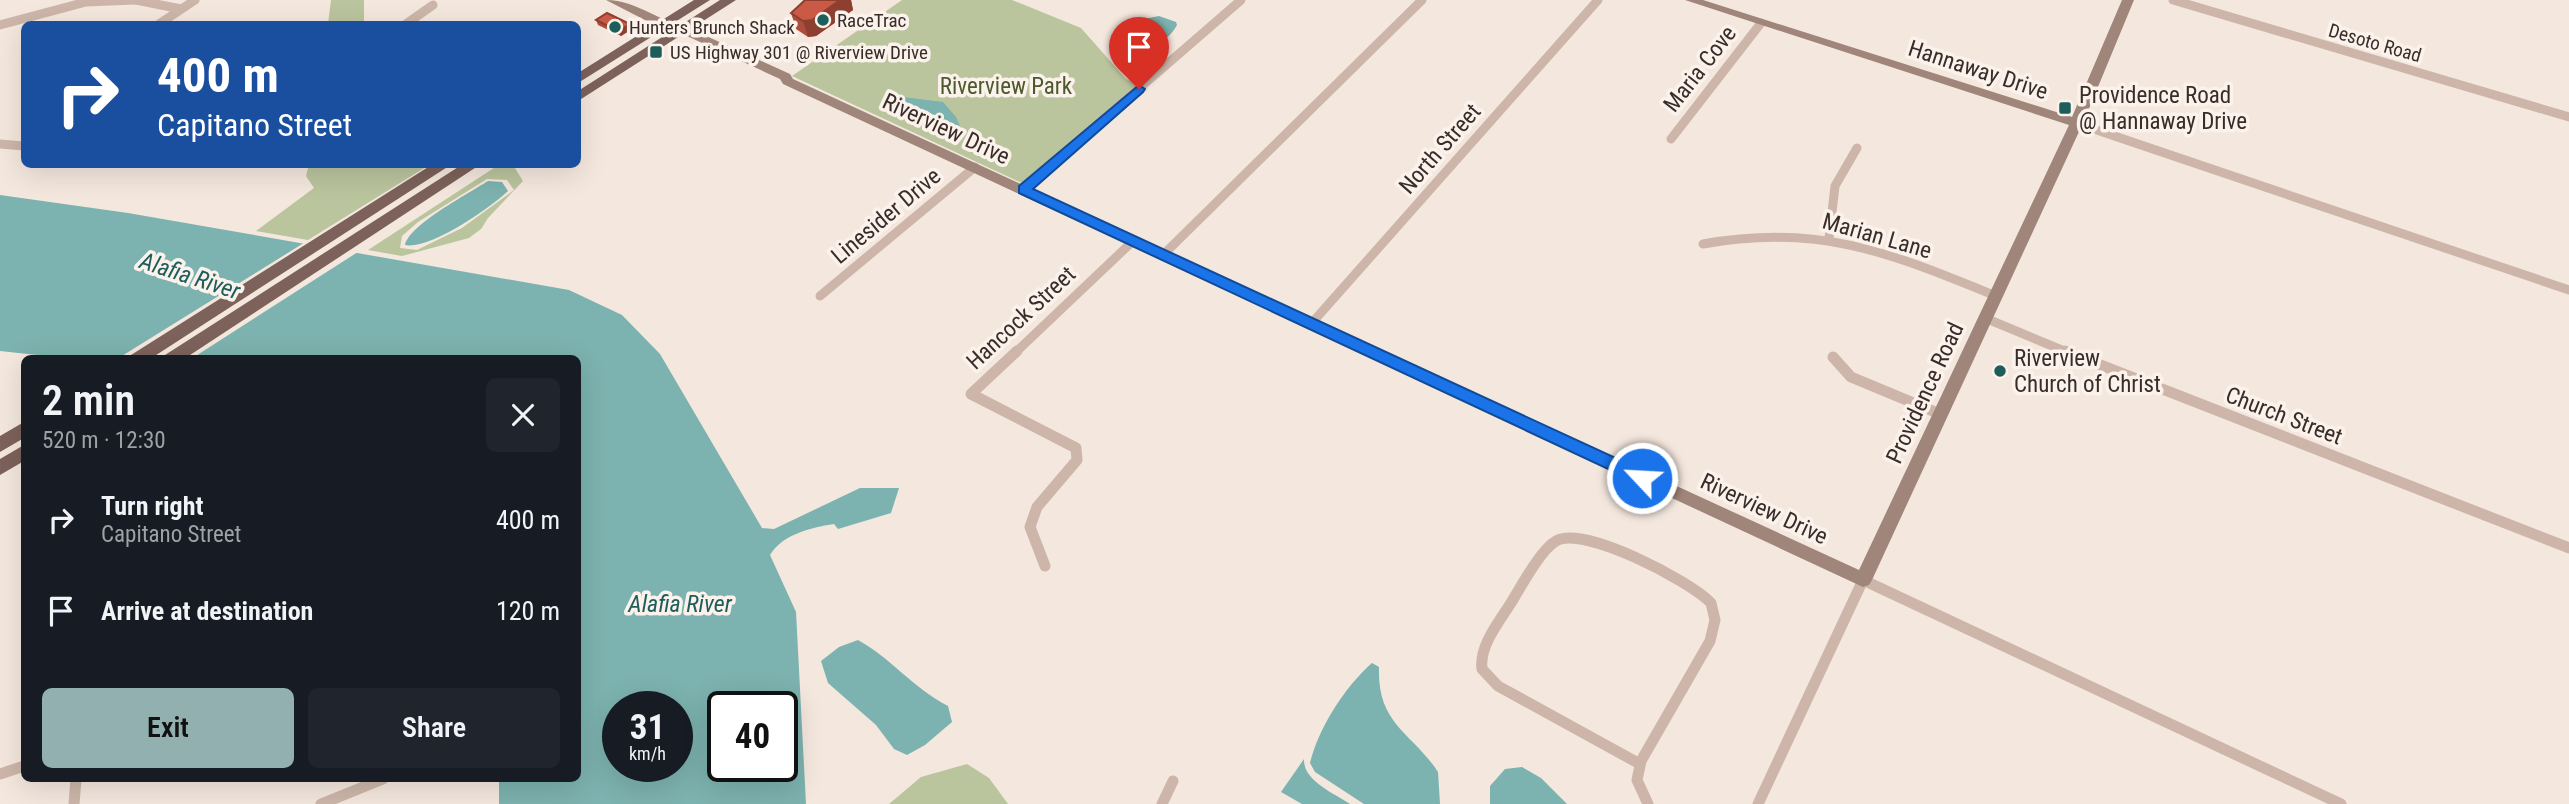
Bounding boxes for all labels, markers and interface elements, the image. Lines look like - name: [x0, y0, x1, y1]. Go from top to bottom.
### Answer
- place label: RaceTrac: [837, 9, 907, 32]
- marker: RaceTrac: [815, 12, 831, 28]
- place label: Hunters Brunch Shack: [629, 16, 795, 39]
- pin: [1109, 17, 1169, 89]
- marker: Hunters Brunch Shack: [607, 19, 623, 35]
- street label: Desoto Road: [2326, 19, 2424, 67]
- street label: Maria Cove: [1658, 21, 1742, 117]
- icon: arrive: [1120, 28, 1158, 66]
- street label: Hannaway Drive: [1905, 35, 2051, 105]
- place label: US Highway 301 @ Riverview Drive: [670, 41, 928, 64]
- marker: US Highway 301 @ Riverview Drive: [648, 44, 664, 60]
- text: 400 m: [157, 47, 279, 104]
- icon: right: [42, 49, 133, 140]
- park label: Riverview Park: [940, 73, 1073, 100]
- place label: Providence Road @ Hannaway Drive: [2079, 82, 2247, 135]
- street label: Riverview Drive: [878, 88, 1014, 170]
- street label: North Street: [1394, 98, 1486, 200]
- marker: Providence Road @ Hannaway Drive: [2057, 100, 2073, 116]
- text: Capitano Street: [157, 106, 352, 144]
- street label: Linesider Drive: [826, 163, 946, 269]
- street label: Marian Lane: [1819, 208, 1935, 264]
- water label: Alafia River: [136, 246, 244, 306]
- street label: Hancock Street: [961, 261, 1081, 375]
- street label: Providence Road: [1881, 318, 1969, 468]
- place label: Riverview Church of Christ: [2014, 345, 2161, 398]
- marker: Riverview Church of Christ: [1992, 363, 2008, 379]
- text: 2 min: [42, 376, 135, 425]
- button: close: [486, 378, 560, 452]
- street label: Church Street: [2222, 381, 2346, 451]
- text: 520 m · 12:30: [42, 427, 166, 454]
- position arrow: [1605, 441, 1679, 515]
- street label: Riverview Drive: [1696, 468, 1832, 550]
- text: Turn right: [101, 491, 203, 521]
- icon: right: [42, 501, 80, 539]
- text: 400 m: [496, 505, 560, 535]
- text: Capitano Street: [101, 521, 241, 548]
- water label: Alafia River: [627, 590, 733, 618]
- icon: arrive: [42, 592, 80, 630]
- text: Arrive at destination: [101, 596, 313, 626]
- text: 120 m: [496, 596, 560, 626]
- button: Exit: [42, 688, 294, 768]
- button: Share: [308, 688, 560, 768]
- speed limit sign: 40: [707, 691, 798, 782]
- text: 31: [630, 707, 665, 748]
- text: km/h: [629, 743, 666, 764]

